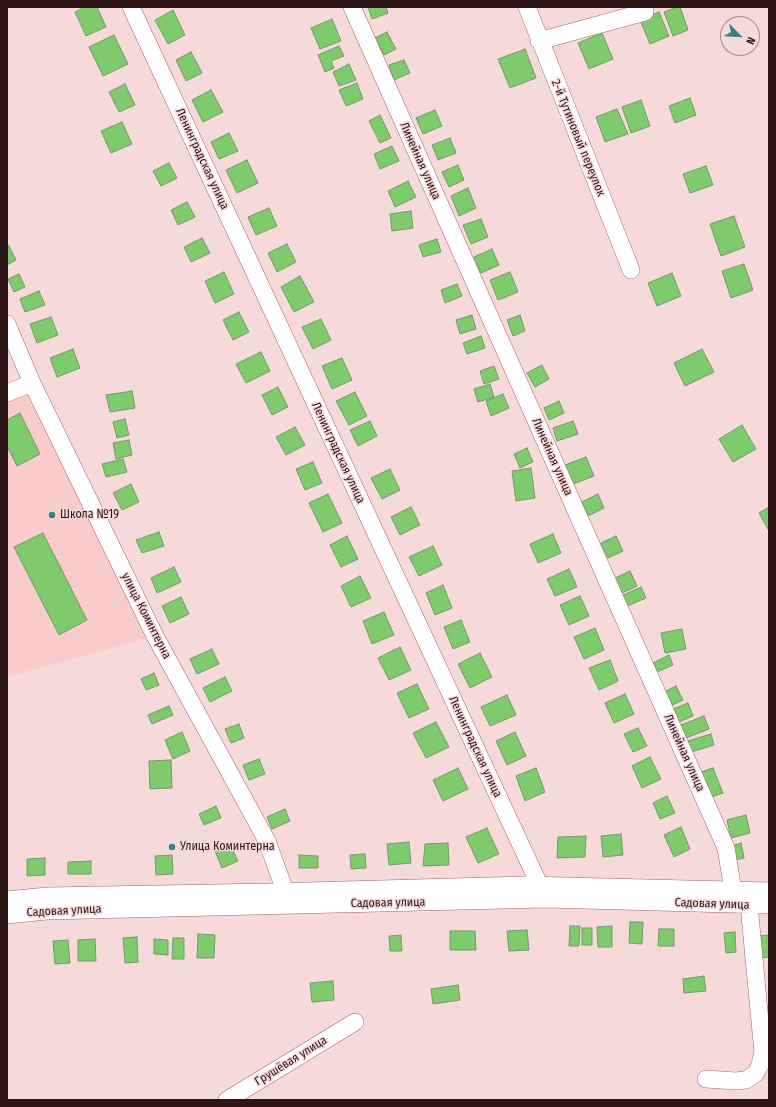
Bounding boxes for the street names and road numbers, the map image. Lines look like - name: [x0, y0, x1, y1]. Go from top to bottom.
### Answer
- street label: 2-й Тутиновый переулок: [548, 78, 608, 198]
- street label: Ленинградская улица: [172, 106, 232, 212]
- street label: Линейная улица: [396, 120, 444, 202]
- street label: Ленинградская улица: [308, 400, 368, 506]
- street label: Линейная улица: [528, 416, 576, 498]
- street label: улица Коминтерна: [118, 571, 174, 661]
- street label: Ленинградская улица: [445, 694, 505, 800]
- street label: Линейная улица: [660, 712, 708, 794]
- street label: Садовая улица: [350, 895, 426, 911]
- street label: Садовая улица: [674, 895, 750, 913]
- street label: Садовая улица: [26, 902, 102, 920]
- street label: Грушёвая улица: [252, 1033, 330, 1089]

